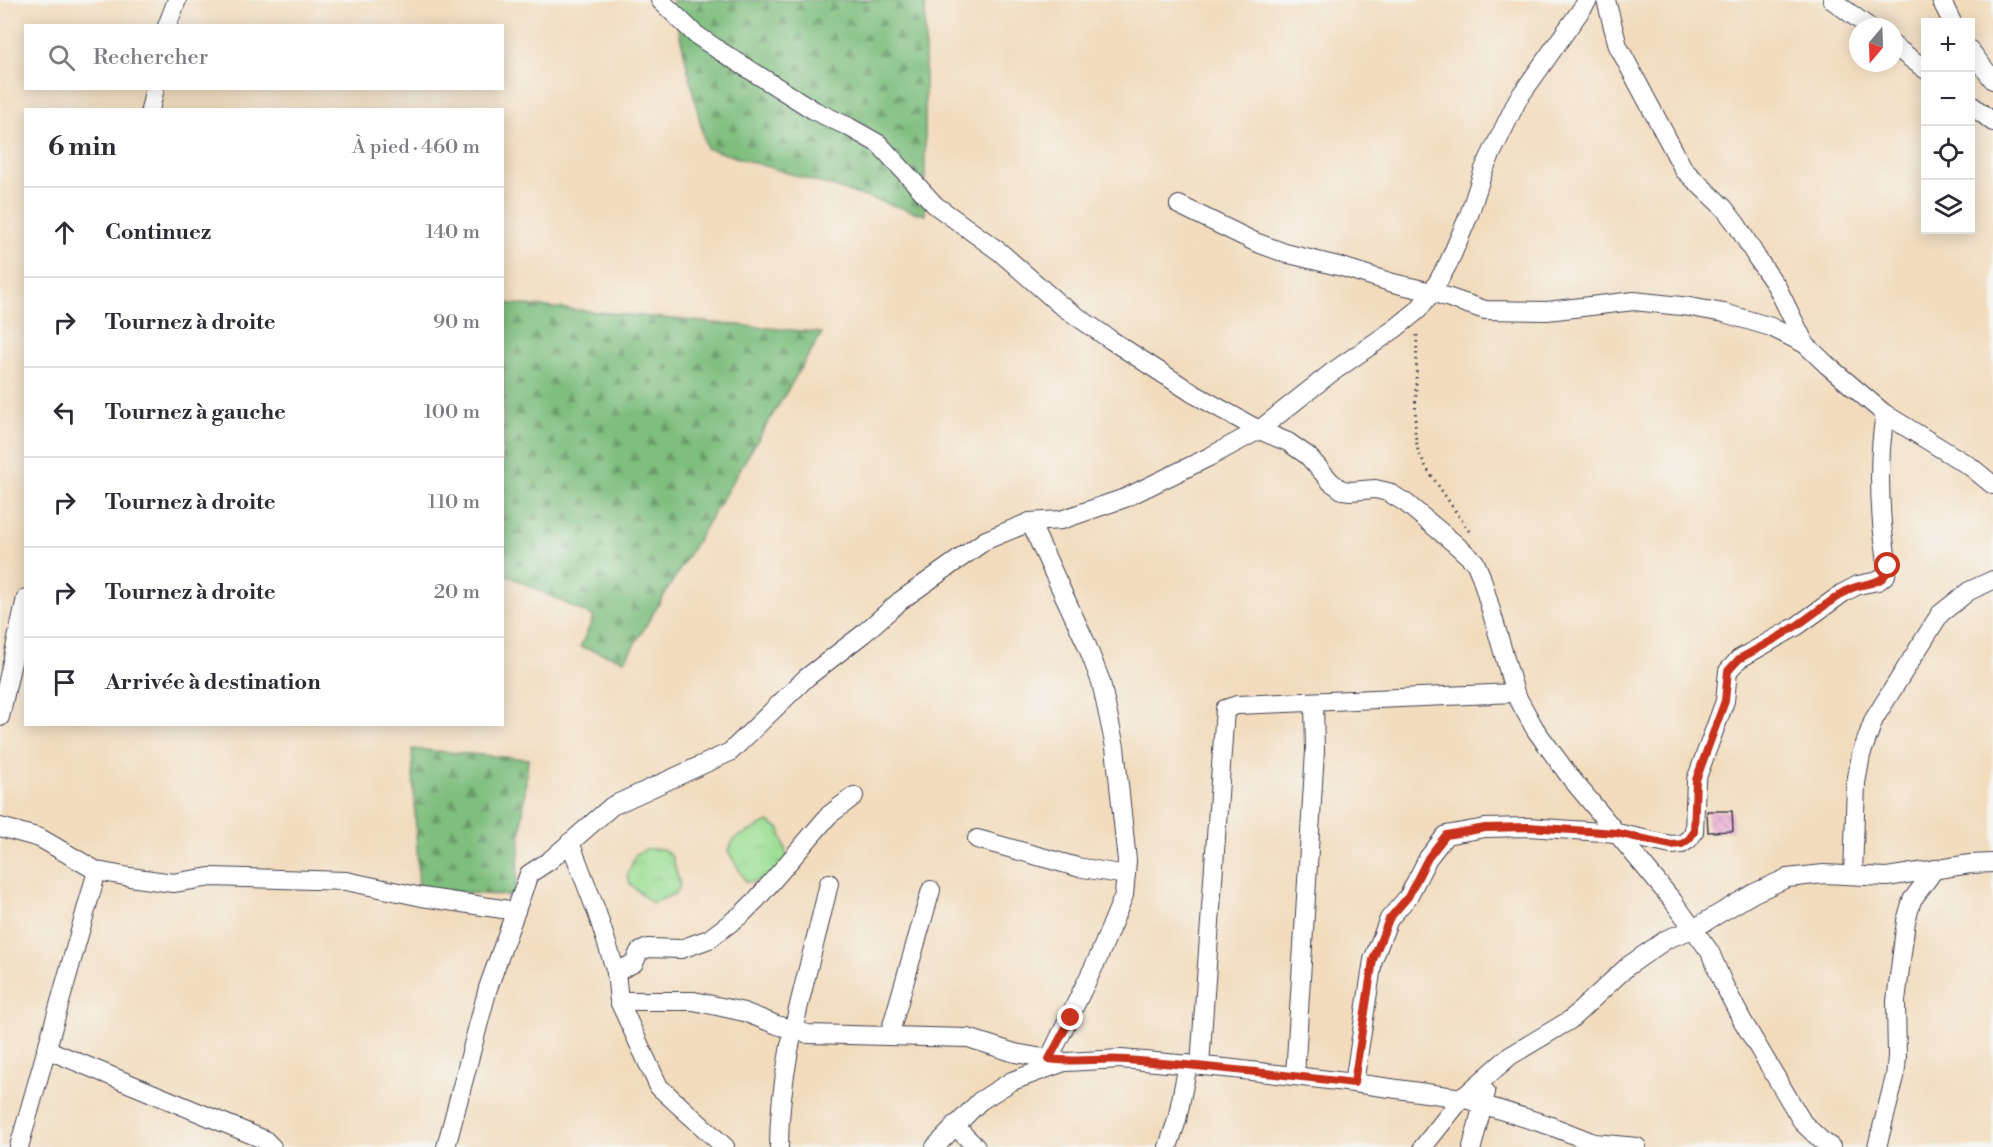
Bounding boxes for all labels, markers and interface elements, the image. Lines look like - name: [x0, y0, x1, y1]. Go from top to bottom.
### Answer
- north arrow: [1849, 18, 1903, 72]
- map controls: [1921, 18, 1975, 234]
- button: +: [1921, 18, 1975, 72]
- search box: [24, 24, 504, 90]
- icon: search: [45, 41, 78, 74]
- text: Rechercher: [93, 44, 208, 71]
- button: −: [1921, 72, 1975, 126]
- button: locate: [1921, 126, 1975, 180]
- text: 6 min: [48, 131, 116, 163]
- text: À pied · 460 m: [352, 135, 480, 160]
- button: layers: [1921, 180, 1975, 234]
- icon: ahead: [48, 216, 81, 249]
- text: Continuez: [105, 219, 211, 246]
- text: 140 m: [425, 220, 480, 245]
- icon: right: [48, 306, 81, 339]
- text: Tournez à droite: [105, 309, 276, 336]
- text: 90 m: [433, 310, 480, 335]
- icon: left: [48, 396, 81, 429]
- text: Tournez à gauche: [105, 399, 286, 426]
- text: 100 m: [424, 400, 480, 425]
- icon: right: [48, 486, 81, 519]
- text: Tournez à droite: [105, 489, 276, 516]
- text: 110 m: [428, 490, 480, 515]
- route start: [1874, 552, 1900, 578]
- icon: right: [48, 576, 81, 609]
- text: Tournez à droite: [105, 579, 276, 606]
- text: 20 m: [434, 580, 480, 605]
- icon: arrive: [48, 666, 81, 699]
- text: Arrivée à destination: [105, 669, 321, 696]
- route end: [1057, 1004, 1083, 1030]

